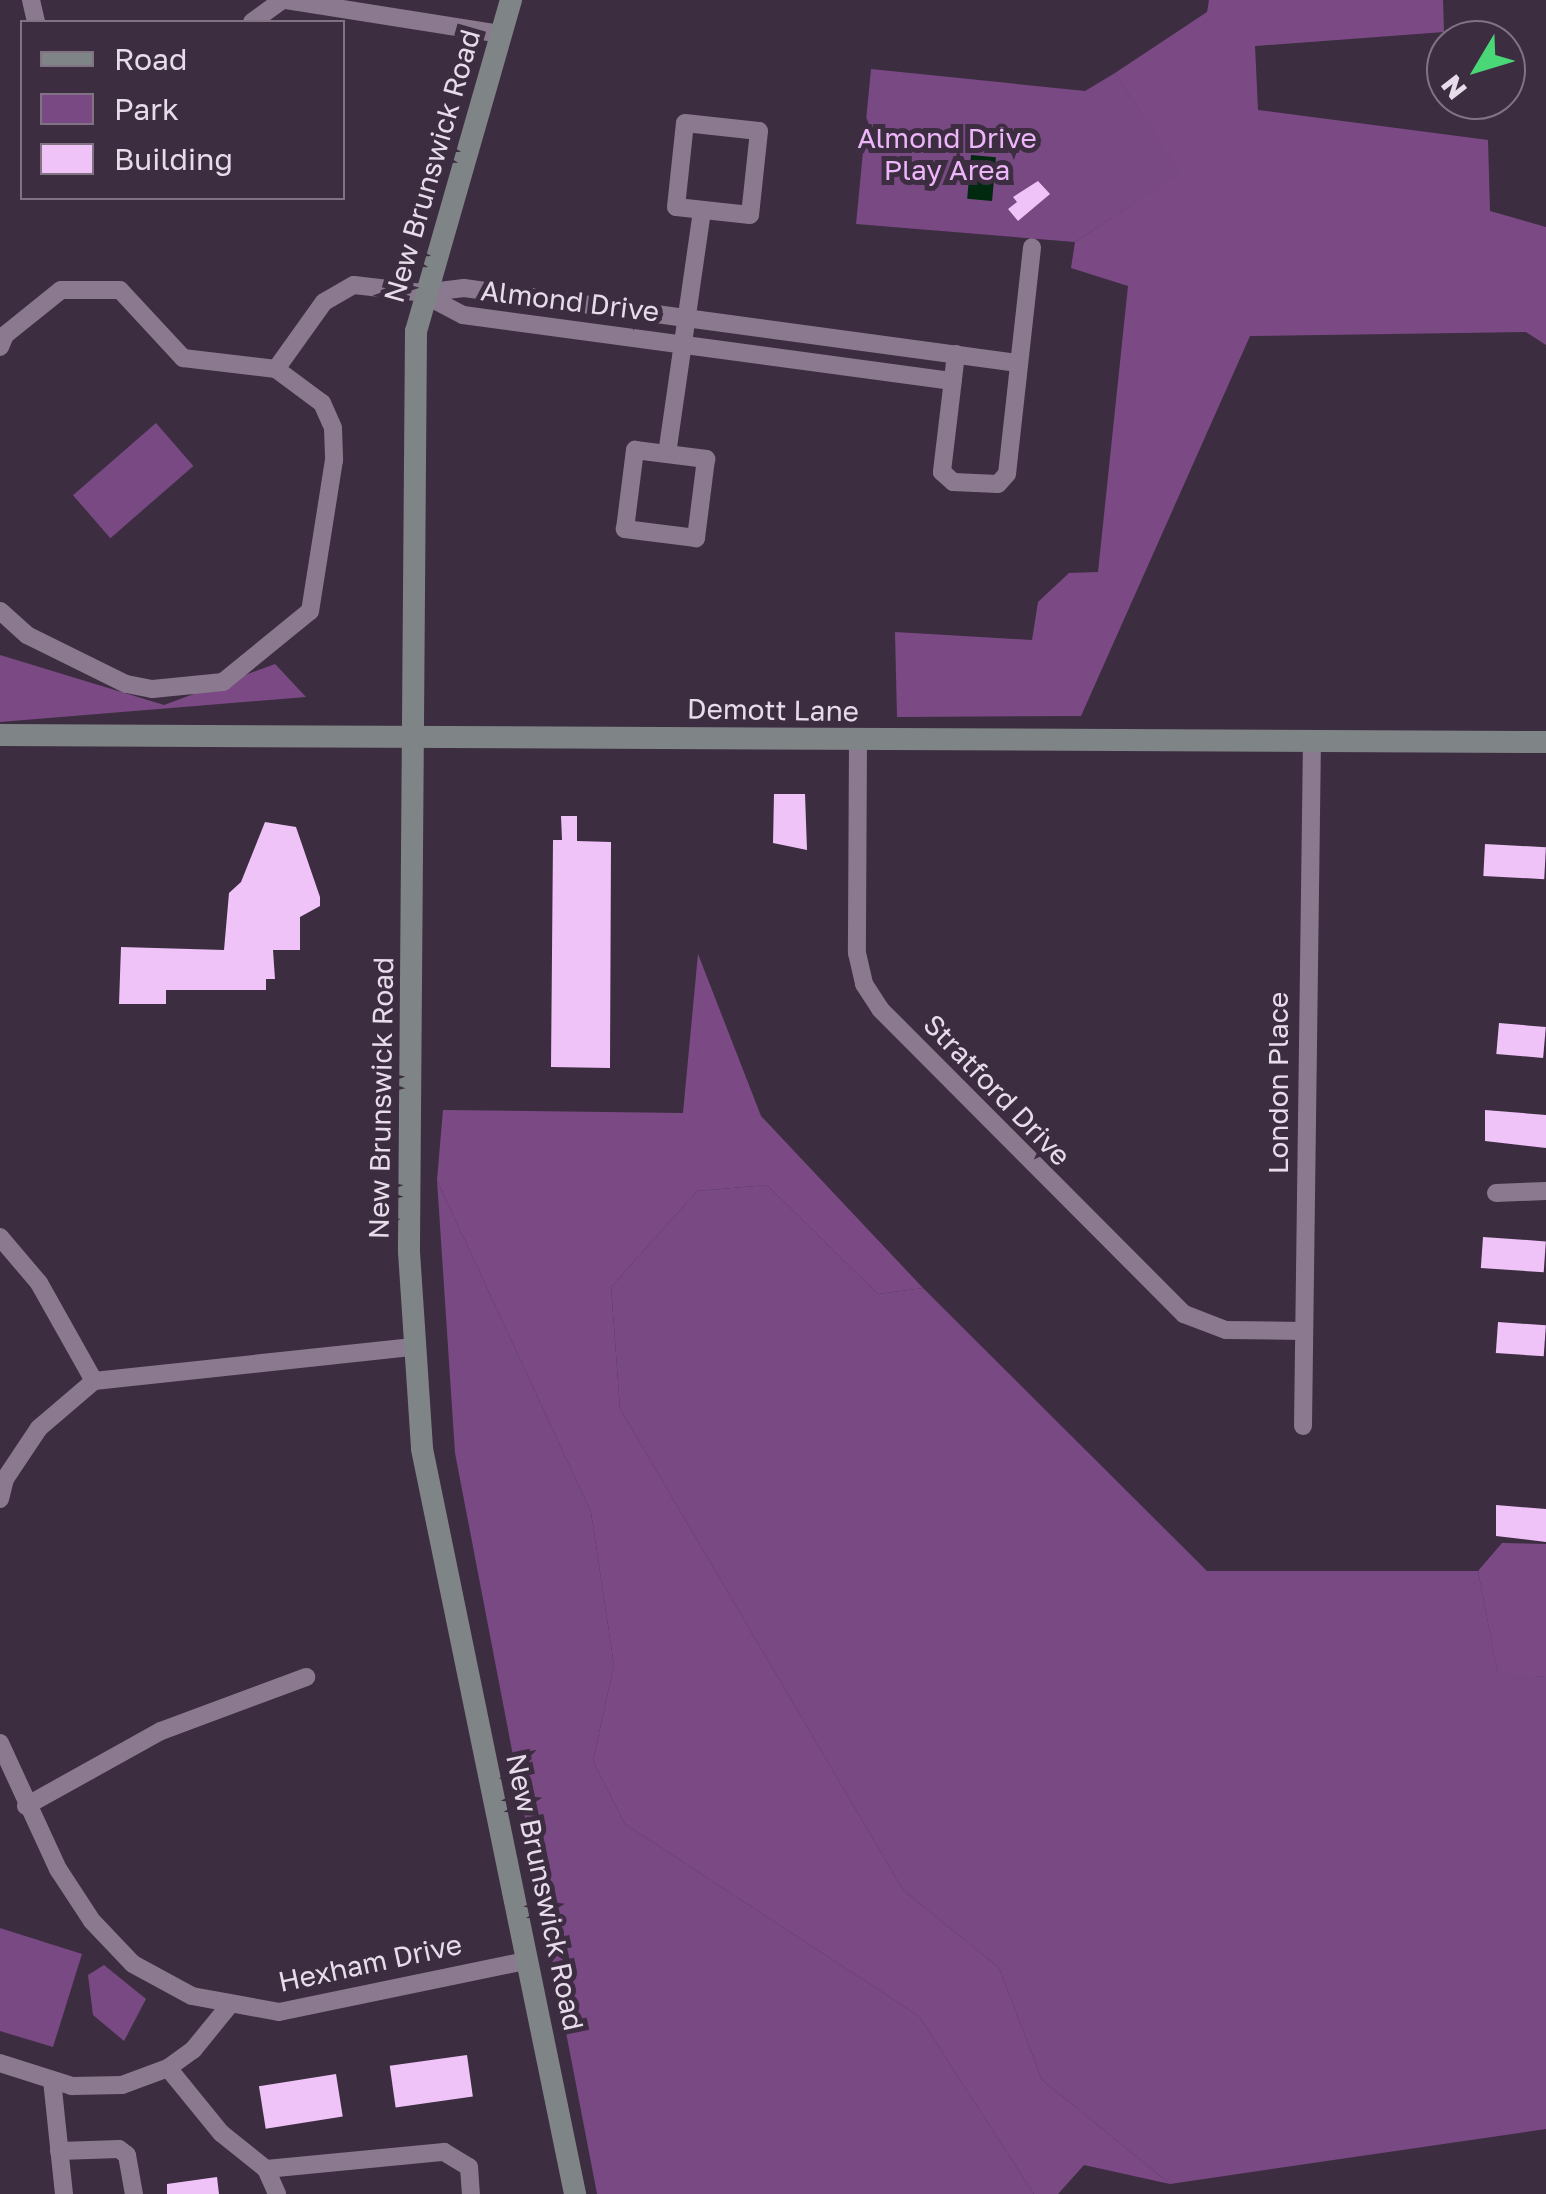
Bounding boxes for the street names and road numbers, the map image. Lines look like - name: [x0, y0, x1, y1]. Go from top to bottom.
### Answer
- street label: New Brunswick Road: [377, 26, 487, 306]
- street label: Almond Drive: [479, 273, 661, 329]
- street label: Demott Lane: [687, 692, 859, 728]
- street label: New Brunswick Road: [362, 956, 400, 1240]
- street label: London Place: [1261, 992, 1295, 1174]
- street label: Stratford Drive: [917, 1008, 1077, 1172]
- street label: New Brunswick Road: [499, 1750, 591, 2034]
- street label: Hexham Drive: [275, 1927, 465, 1999]

